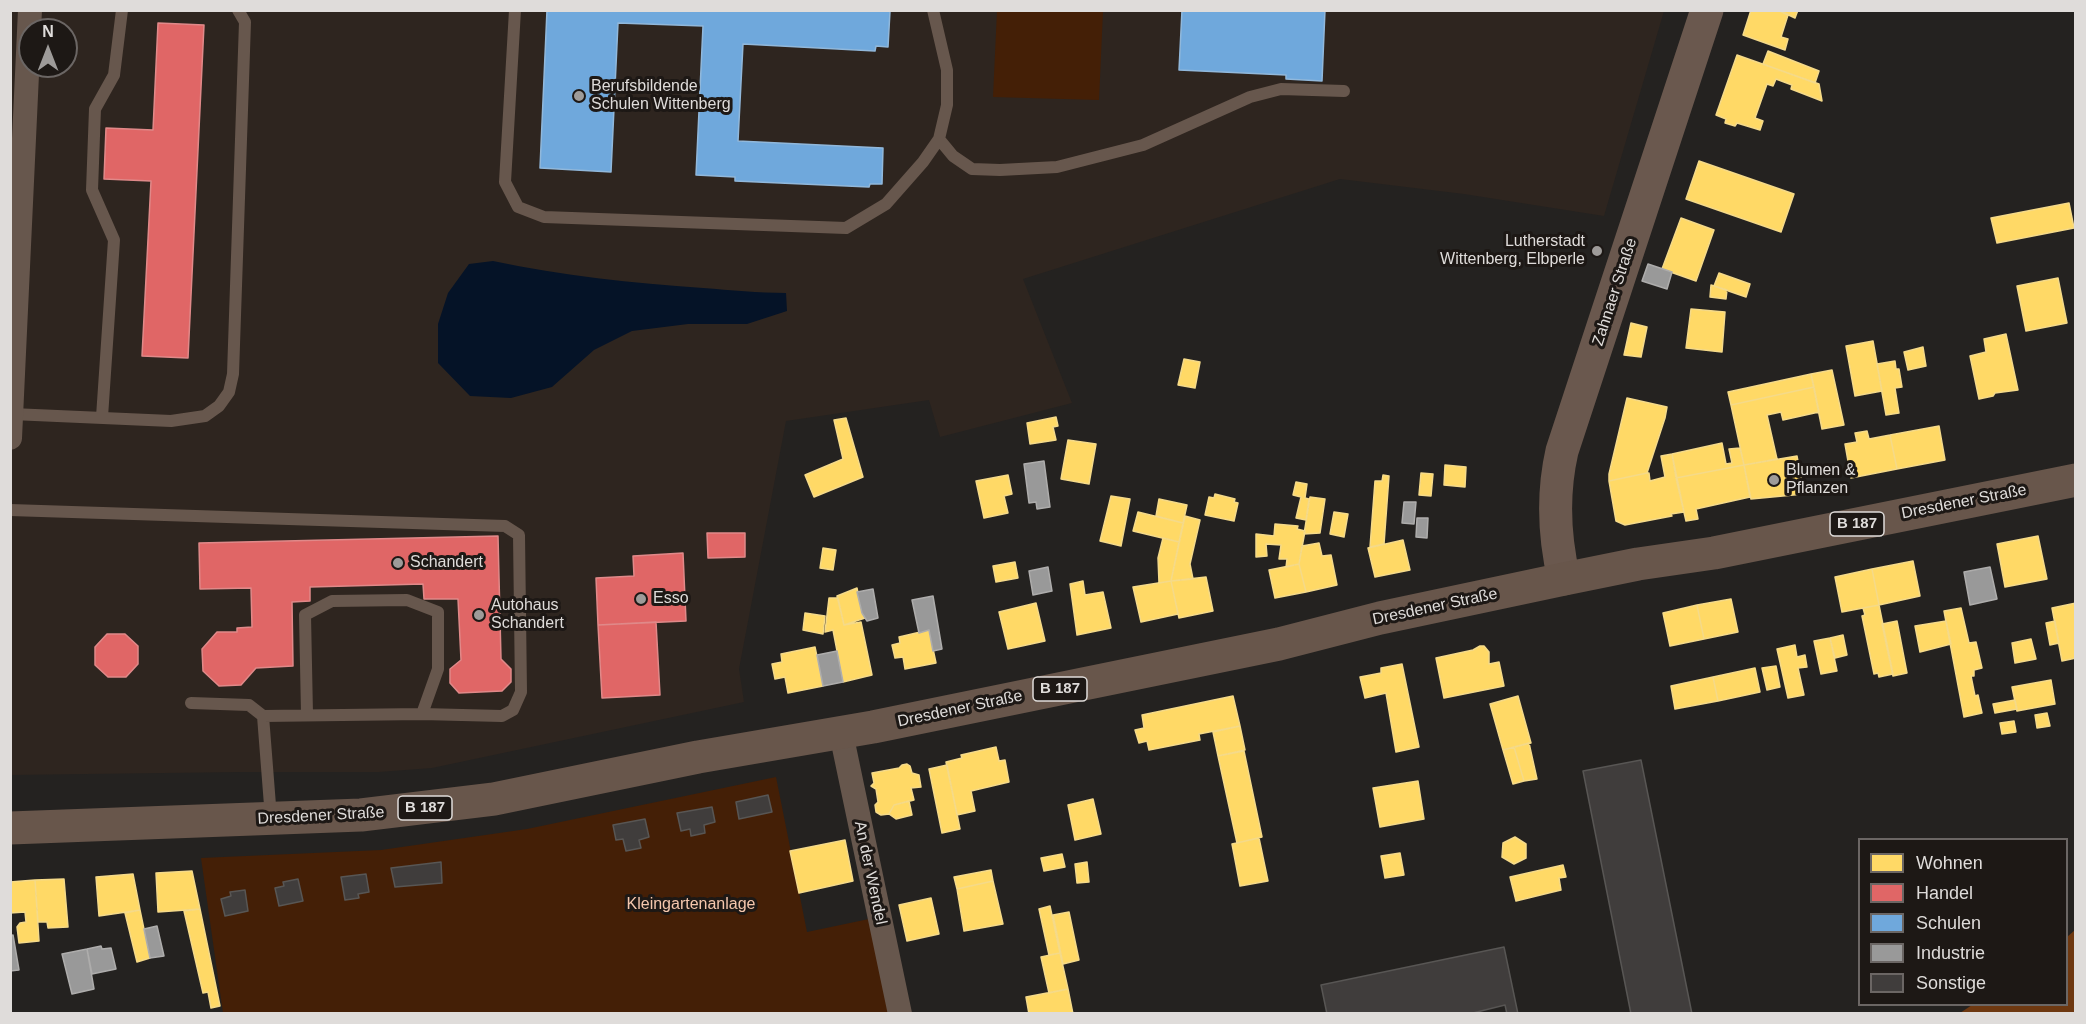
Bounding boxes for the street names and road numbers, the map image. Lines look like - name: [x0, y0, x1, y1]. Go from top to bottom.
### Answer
- street label: Zahnaer Straße: [1589, 236, 1641, 348]
- street label: Dresdener Straße: [1900, 480, 2028, 524]
- road number: B 187: [1830, 512, 1884, 536]
- street label: Dresdener Straße: [1371, 584, 1499, 630]
- road number: B 187: [1033, 677, 1087, 701]
- street label: Dresdener Straße: [896, 686, 1024, 732]
- road number: B 187: [398, 796, 452, 820]
- street label: Dresdener Straße: [257, 803, 385, 829]
- street label: An der Wendel: [850, 819, 890, 927]

